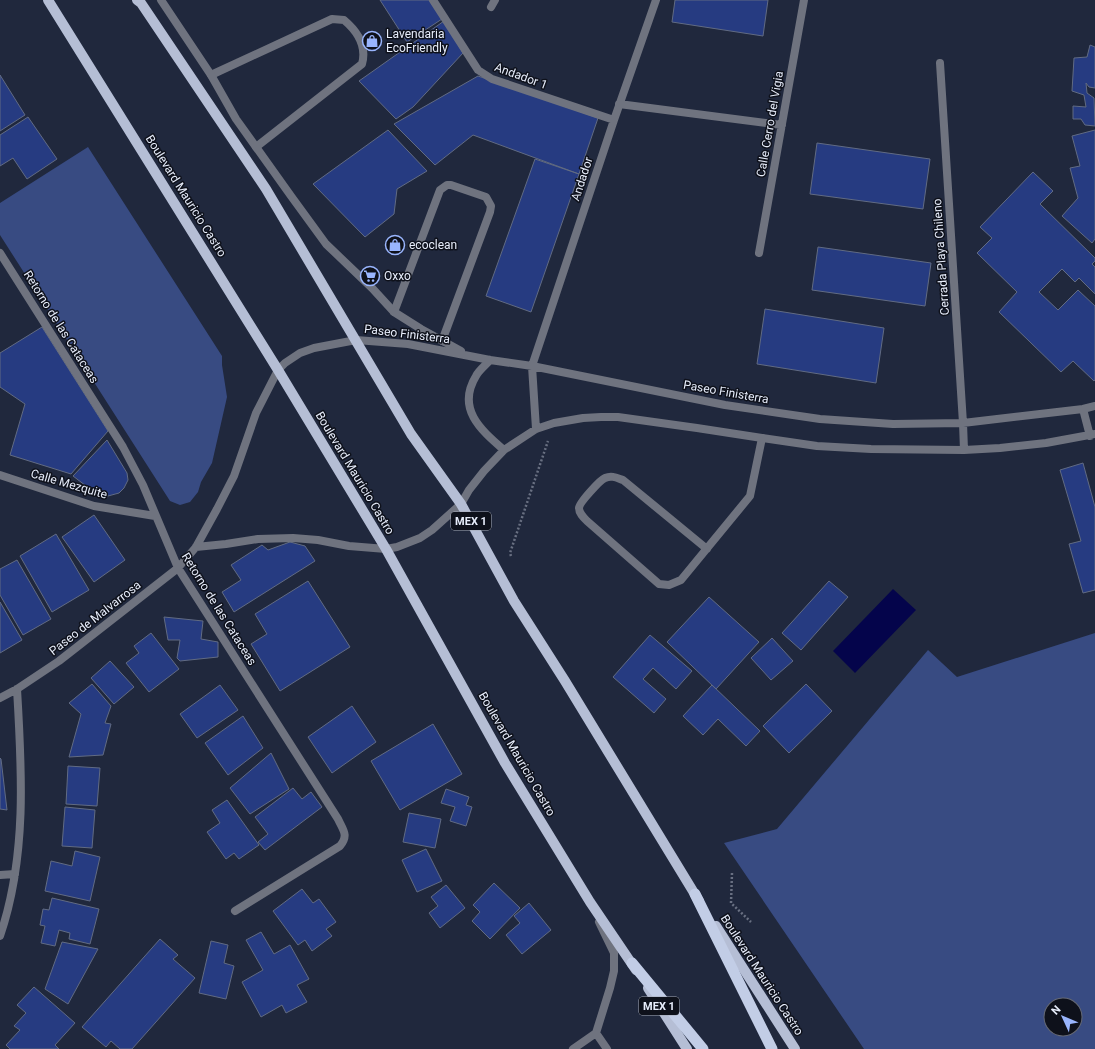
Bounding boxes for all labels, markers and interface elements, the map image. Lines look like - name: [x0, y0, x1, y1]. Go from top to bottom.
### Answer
- place label: Lavendaria EcoFriendly: [386, 27, 448, 55]
- shop icon: Lavendaria EcoFriendly: [361, 30, 383, 52]
- street label: Andador 1: [493, 60, 549, 92]
- street label: Calle Cerro del Vigia: [754, 70, 786, 178]
- street label: Boulevard Mauricio Castro: [143, 133, 229, 260]
- street label: Andador: [568, 155, 596, 203]
- street label: Cerrada Playa Chileno: [930, 198, 952, 316]
- shop icon: ecoclean: [384, 234, 406, 256]
- place label: ecoclean: [409, 238, 457, 252]
- supermarket icon: Oxxo: [359, 265, 381, 287]
- street label: Retorno de las Cataceas: [21, 268, 101, 386]
- place label: Oxxo: [384, 269, 411, 283]
- street label: Paseo Finisterra: [363, 322, 451, 346]
- street label: Paseo Finisterra: [682, 378, 770, 406]
- street label: Boulevard Mauricio Castro: [313, 409, 397, 537]
- street label: Calle Mezquite: [29, 466, 109, 502]
- road number: MEX 1: [451, 512, 491, 530]
- street label: Retorno de las Cataceas: [179, 550, 259, 668]
- street label: Paseo de Malvarrosa: [46, 578, 144, 658]
- street label: Boulevard Mauricio Castro: [476, 689, 558, 819]
- street label: Boulevard Mauricio Castro: [718, 912, 806, 1038]
- road number: MEX 1: [639, 997, 679, 1015]
- north arrow: [1043, 997, 1083, 1037]
- text: N: [1049, 1003, 1064, 1018]

